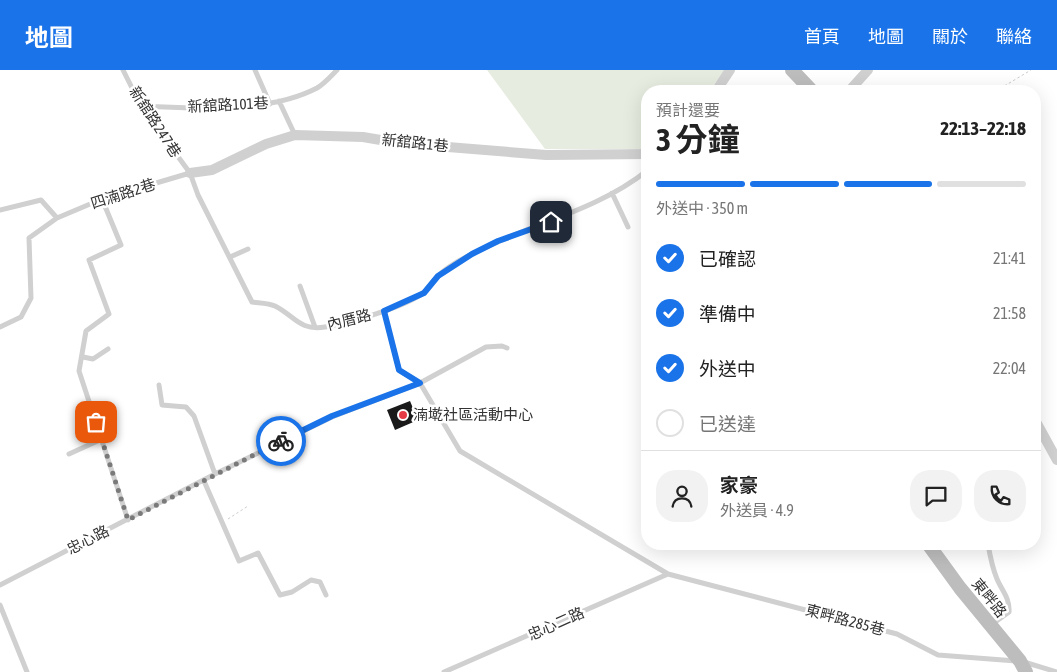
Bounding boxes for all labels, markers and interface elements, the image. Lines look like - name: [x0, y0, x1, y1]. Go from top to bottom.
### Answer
- text: 地圖: [25, 24, 73, 51]
- text: 首頁: [804, 26, 840, 47]
- text: 地圖: [868, 26, 904, 47]
- text: 關於: [932, 26, 968, 47]
- text: 聯絡: [996, 26, 1032, 47]
- street label: 新舘路247巷: [126, 83, 185, 160]
- street label: 新舘路101巷: [187, 94, 269, 115]
- text: 預計還要: [656, 101, 720, 119]
- text: 22:13–22:18: [940, 117, 1026, 139]
- text: 3 分鐘: [656, 121, 739, 158]
- street label: 新舘路1巷: [381, 131, 449, 154]
- street label: 四湳路2巷: [88, 175, 157, 212]
- text: 外送中 · 350 m: [656, 199, 748, 217]
- pin: [530, 201, 572, 243]
- icon: home: [537, 208, 565, 236]
- icon: check: [656, 244, 684, 272]
- text: 已確認: [699, 248, 756, 270]
- text: 21:41: [993, 249, 1026, 267]
- icon: check: [656, 299, 684, 327]
- text: 準備中: [699, 303, 756, 325]
- text: 21:58: [993, 304, 1026, 322]
- street label: 內厝路: [325, 306, 373, 333]
- icon: check: [656, 354, 684, 382]
- text: 外送中: [699, 358, 756, 380]
- text: 22:04: [993, 359, 1026, 377]
- pin: [75, 401, 117, 443]
- place label: 湳墘社區活動中心: [413, 406, 533, 423]
- icon: bag: [82, 408, 110, 436]
- marker: 湳墘社區活動中心: [397, 409, 409, 421]
- text: 已送達: [699, 413, 756, 435]
- courier: [256, 416, 306, 466]
- icon: bike: [267, 427, 295, 455]
- button: person: [656, 470, 708, 522]
- button: chat: [910, 470, 962, 522]
- button: phone: [974, 470, 1026, 522]
- text: 家豪: [720, 474, 758, 496]
- text: 外送員 · 4.9: [720, 501, 794, 519]
- street label: 忠心路: [64, 522, 112, 557]
- street label: 東畔路: [969, 575, 1010, 621]
- street label: 東畔路285巷: [804, 601, 887, 638]
- street label: 忠心二路: [525, 604, 587, 644]

